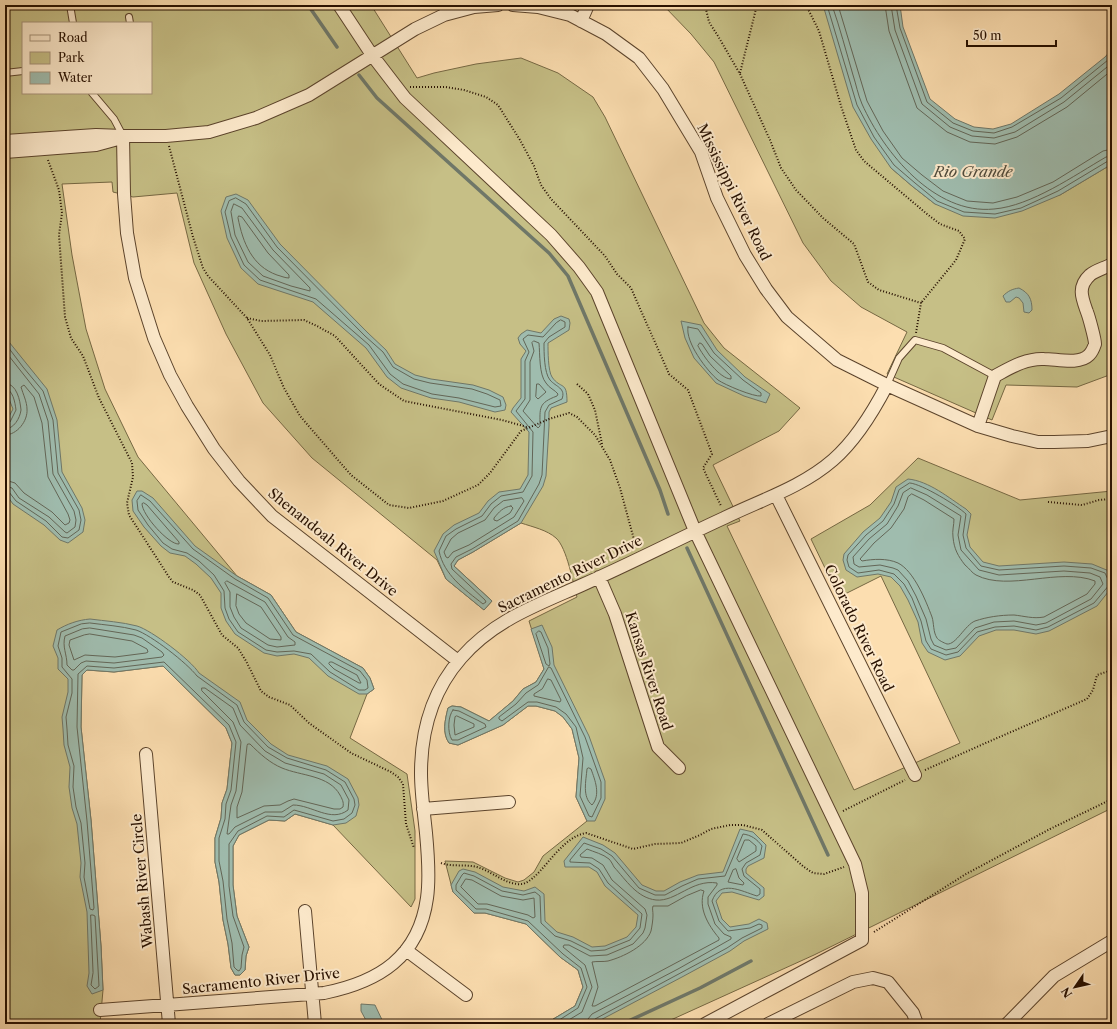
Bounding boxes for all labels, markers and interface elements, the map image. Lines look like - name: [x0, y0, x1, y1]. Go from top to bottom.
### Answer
- legend: [22, 22, 152, 94]
- scale bar: [967, 22, 1056, 48]
- text: 50 m: [973, 28, 1002, 43]
- text: Road: [58, 30, 88, 45]
- text: Park: [58, 50, 85, 65]
- text: Water: [57, 70, 92, 85]
- street label: Mississippi River Road: [693, 121, 775, 264]
- water label: Rio Grande: [933, 162, 1013, 181]
- street label: Shenandoah River Drive: [264, 484, 402, 600]
- street label: Sacramento River Drive: [495, 531, 645, 617]
- street label: Colorado River Road: [820, 561, 898, 695]
- street label: Kansas River Road: [621, 609, 677, 733]
- street label: Wabash River Circle: [127, 813, 157, 950]
- street label: Sacramento River Drive: [181, 964, 341, 998]
- north arrow: [1055, 967, 1095, 1007]
- text: N: [1058, 984, 1075, 1000]

